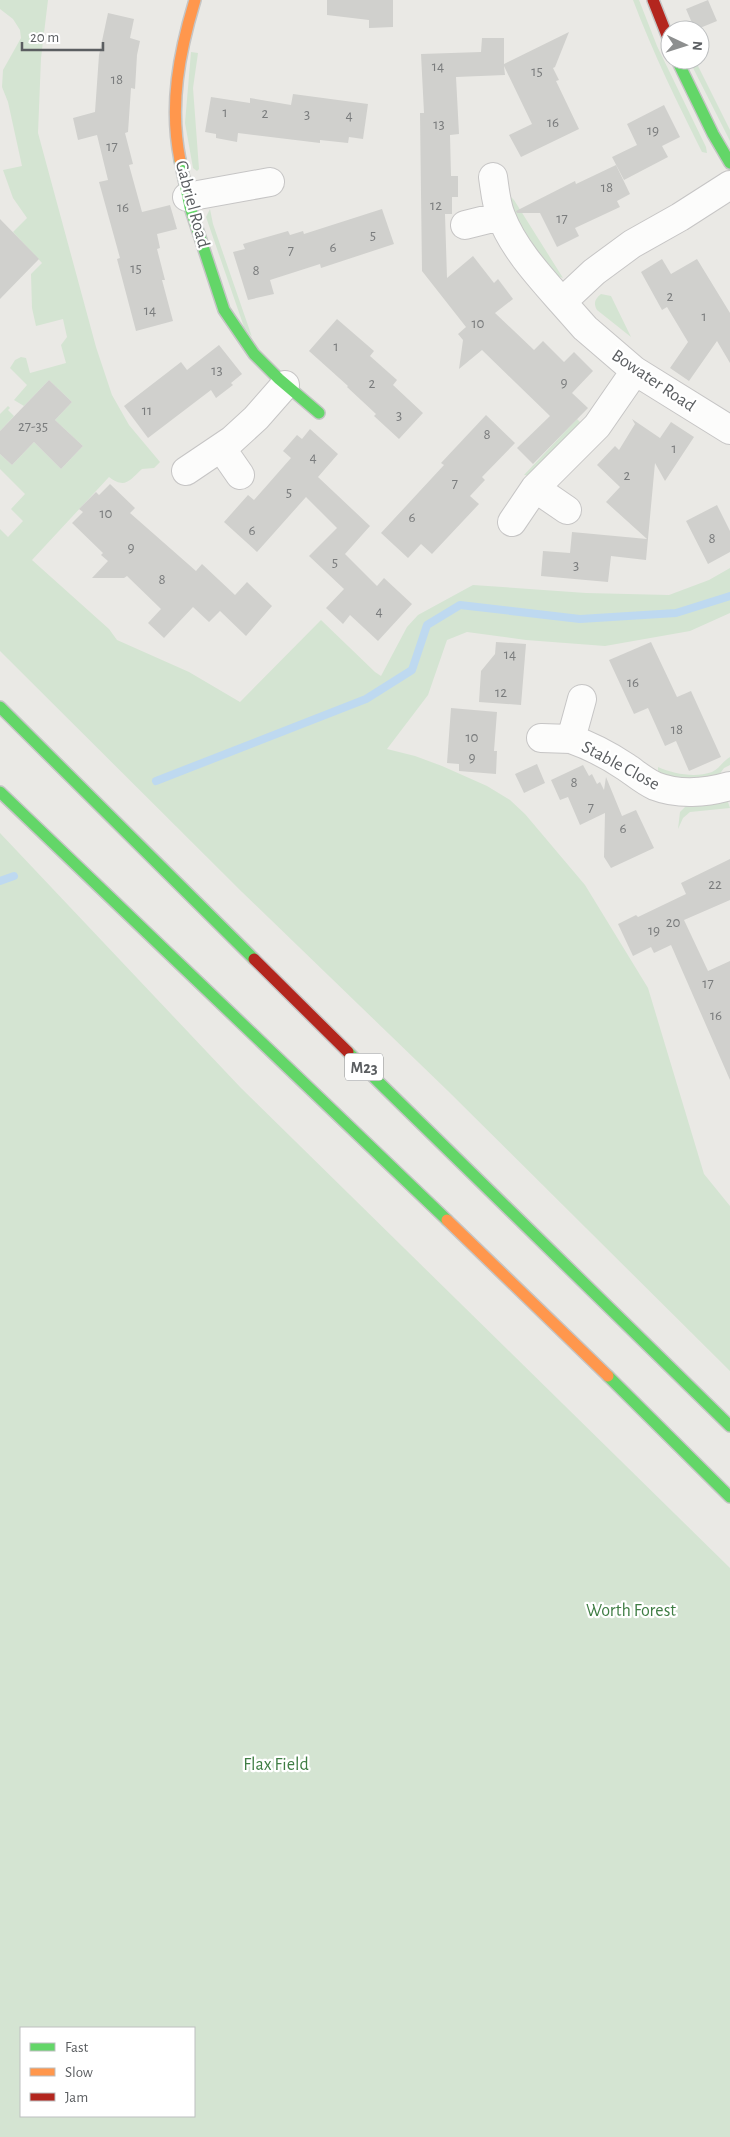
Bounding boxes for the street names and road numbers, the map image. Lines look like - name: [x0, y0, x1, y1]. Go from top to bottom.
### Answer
- street label: Gabriel Road: [172, 159, 212, 250]
- street label: Bowater Road: [608, 346, 699, 415]
- street label: Stable Close: [579, 738, 662, 794]
- road number: M23: [345, 1054, 383, 1080]

